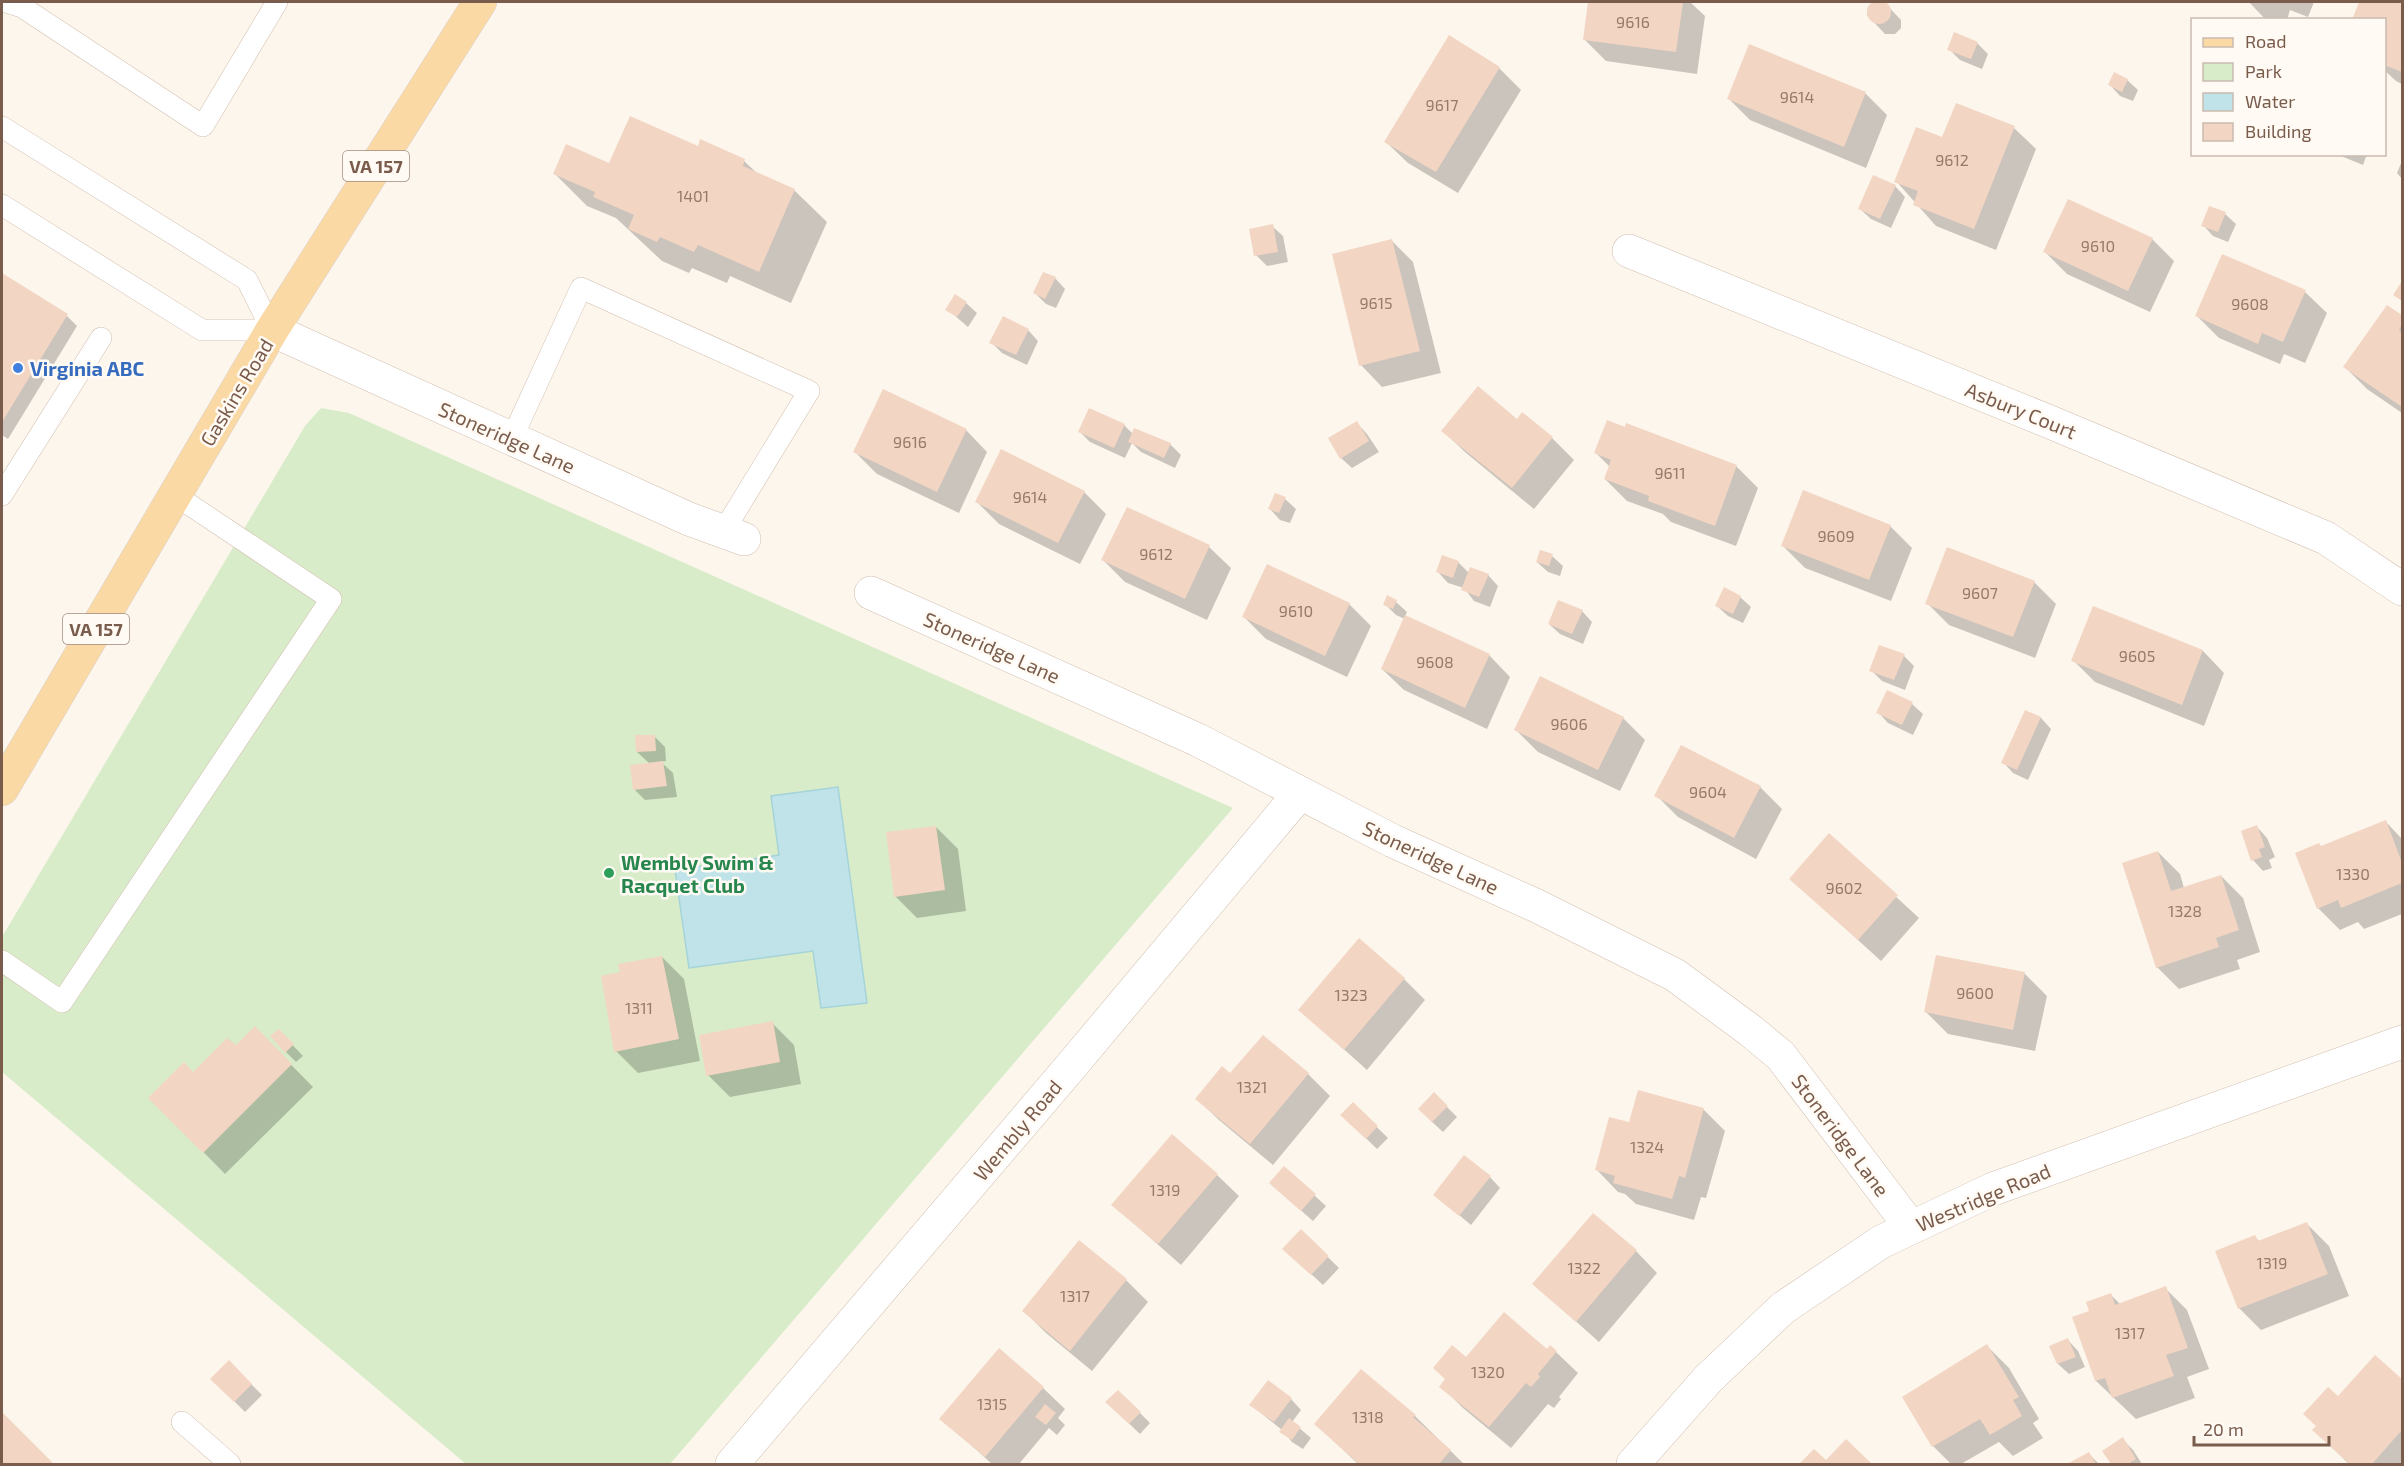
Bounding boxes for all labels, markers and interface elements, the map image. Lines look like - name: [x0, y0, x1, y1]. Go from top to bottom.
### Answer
- house number: 9616: [1616, 12, 1650, 31]
- legend: [2191, 18, 2386, 156]
- text: Road: [2245, 30, 2286, 52]
- text: Park: [2245, 60, 2282, 82]
- house number: 9614: [1780, 87, 1814, 106]
- text: Water: [2245, 90, 2295, 112]
- house number: 9617: [1426, 95, 1458, 114]
- text: Building: [2245, 120, 2312, 142]
- house number: 9612: [1935, 150, 1969, 169]
- road number: VA 157: [343, 151, 409, 181]
- house number: 1401: [677, 186, 709, 205]
- house number: 9610: [2081, 236, 2115, 255]
- house number: 9615: [1359, 293, 1393, 312]
- house number: 9608: [2231, 294, 2269, 313]
- street label: Gaskins Road: [195, 334, 277, 450]
- place label: Virginia ABC: [30, 356, 145, 380]
- marker: Virginia ABC: [11, 361, 25, 375]
- street label: Asbury Court: [1962, 377, 2080, 443]
- street label: Stoneridge Lane: [435, 396, 579, 478]
- house number: 9616: [893, 432, 927, 451]
- house number: 9611: [1654, 463, 1686, 482]
- house number: 9614: [1013, 487, 1047, 506]
- house number: 9609: [1817, 526, 1855, 545]
- house number: 9612: [1139, 544, 1173, 563]
- house number: 9607: [1962, 583, 1998, 602]
- house number: 9610: [1279, 601, 1313, 620]
- street label: Stoneridge Lane: [920, 606, 1064, 688]
- road number: VA 157: [63, 614, 129, 644]
- house number: 9605: [2119, 646, 2155, 665]
- house number: 9608: [1416, 652, 1454, 671]
- house number: 9606: [1550, 714, 1588, 733]
- house number: 9604: [1689, 782, 1727, 801]
- street label: Stoneridge Lane: [1359, 815, 1503, 899]
- place label: Wembly Swim & Racquet Club: [621, 850, 774, 897]
- house number: 1330: [2336, 864, 2370, 883]
- marker: Wembly Swim & Racquet Club: [602, 866, 616, 880]
- house number: 9602: [1826, 878, 1862, 897]
- house number: 1328: [2168, 901, 2202, 920]
- house number: 9600: [1956, 983, 1994, 1002]
- house number: 1323: [1334, 985, 1368, 1004]
- house number: 1311: [625, 998, 653, 1017]
- street label: Stoneridge Lane: [1787, 1069, 1895, 1201]
- street label: Wembly Road: [968, 1075, 1066, 1185]
- house number: 1321: [1237, 1077, 1267, 1096]
- house number: 1324: [1630, 1137, 1664, 1156]
- street label: Westridge Road: [1912, 1158, 2054, 1236]
- house number: 1319: [1150, 1180, 1180, 1199]
- house number: 1319: [2257, 1253, 2287, 1272]
- house number: 1322: [1567, 1258, 1601, 1277]
- house number: 1317: [1060, 1286, 1090, 1305]
- house number: 1317: [2115, 1323, 2145, 1342]
- house number: 1320: [1471, 1362, 1505, 1381]
- house number: 1315: [977, 1394, 1007, 1413]
- house number: 1318: [1352, 1407, 1384, 1426]
- scale bar: [2194, 1409, 2329, 1447]
- text: 20 m: [2203, 1418, 2244, 1440]

